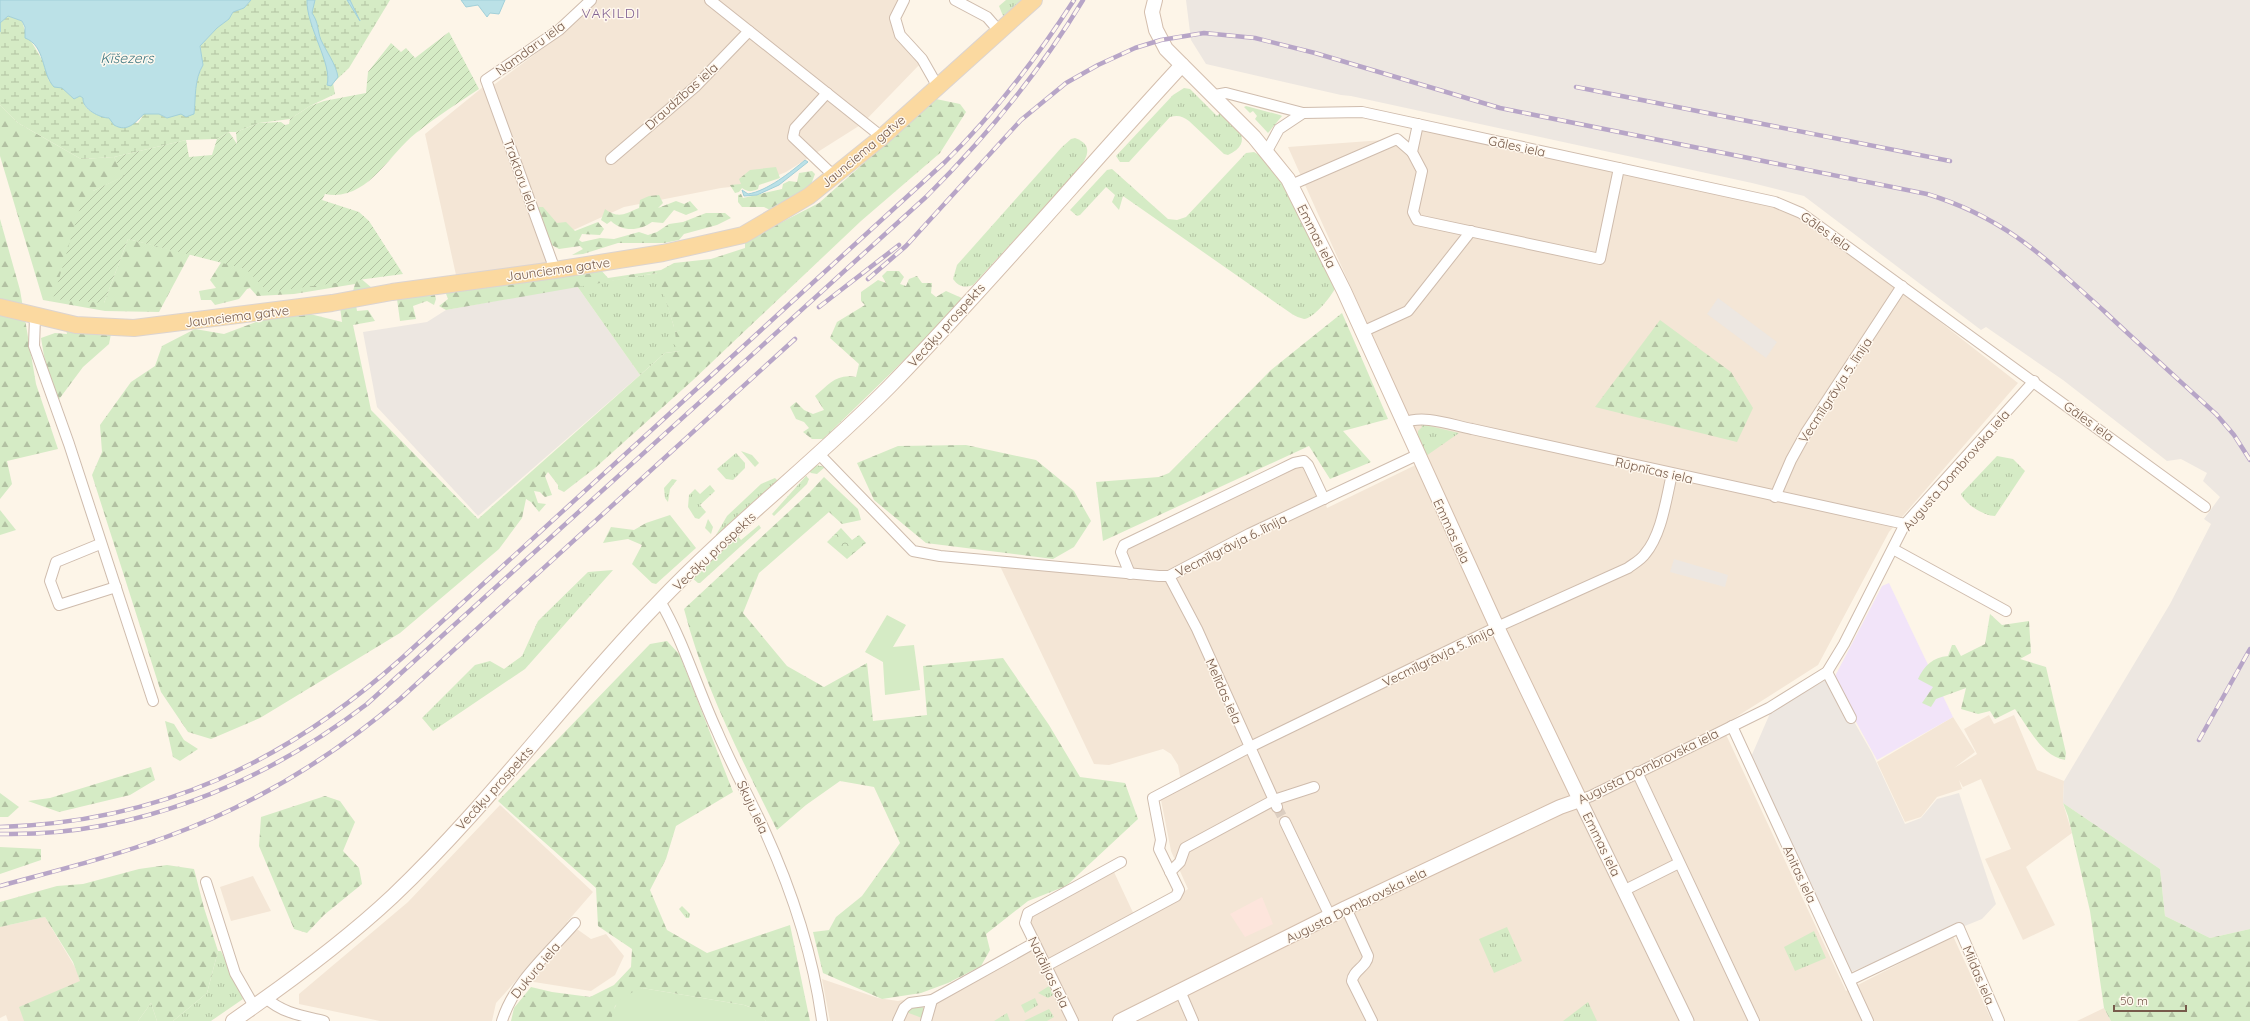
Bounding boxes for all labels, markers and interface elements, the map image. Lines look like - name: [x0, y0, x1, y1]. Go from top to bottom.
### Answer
- district label: VAĶILDI: [582, 4, 640, 22]
- street label: Namdaru iela: [492, 17, 568, 79]
- water label: Ķīšezers: [100, 49, 155, 67]
- street label: Draudzības iela: [641, 59, 721, 133]
- street label: Jaunciema gatve: [818, 111, 908, 191]
- street label: Gāles iela: [1487, 132, 1547, 160]
- street label: Traktoru iela: [501, 137, 541, 213]
- street label: Emmas iela: [1294, 201, 1340, 271]
- street label: Gāles iela: [1798, 208, 1854, 254]
- street label: Jaunciema gatve: [505, 254, 611, 284]
- street label: Vecāķu prospekts: [904, 280, 988, 370]
- street label: Jaunciema gatve: [184, 302, 290, 330]
- street label: Vecmīlgrāvja 5. līnija: [1795, 334, 1875, 446]
- street label: Gāles iela: [2061, 397, 2117, 445]
- street label: Augusta Dombrovska iela: [1899, 406, 2013, 534]
- street label: Rūpnīcas iela: [1614, 453, 1694, 487]
- street label: Emmas iela: [1430, 496, 1474, 566]
- street label: Vecāķu prospekts: [669, 508, 759, 594]
- street label: Vecmīlgrāvja 6. līnija: [1173, 510, 1289, 580]
- street label: Vecmīlgrāvja 5. līnija: [1379, 622, 1497, 690]
- street label: Melīdas iela: [1202, 656, 1246, 726]
- street label: Augusta Dombrovska iela: [1575, 725, 1721, 807]
- street label: Vecāķu prospekts: [452, 743, 536, 833]
- street label: Skuju iela: [734, 778, 772, 836]
- street label: Emmas iela: [1580, 809, 1624, 879]
- street label: Anitas iela: [1780, 843, 1820, 905]
- street label: Augusta Dombrovska iela: [1283, 864, 1429, 946]
- street label: Natālijas iela: [1025, 934, 1073, 1010]
- street label: Dukura iela: [507, 939, 563, 1001]
- street label: Mildas iela: [1959, 943, 1999, 1007]
- scale bar: [2114, 987, 2186, 1013]
- text: 50 m: [2120, 993, 2148, 1008]

